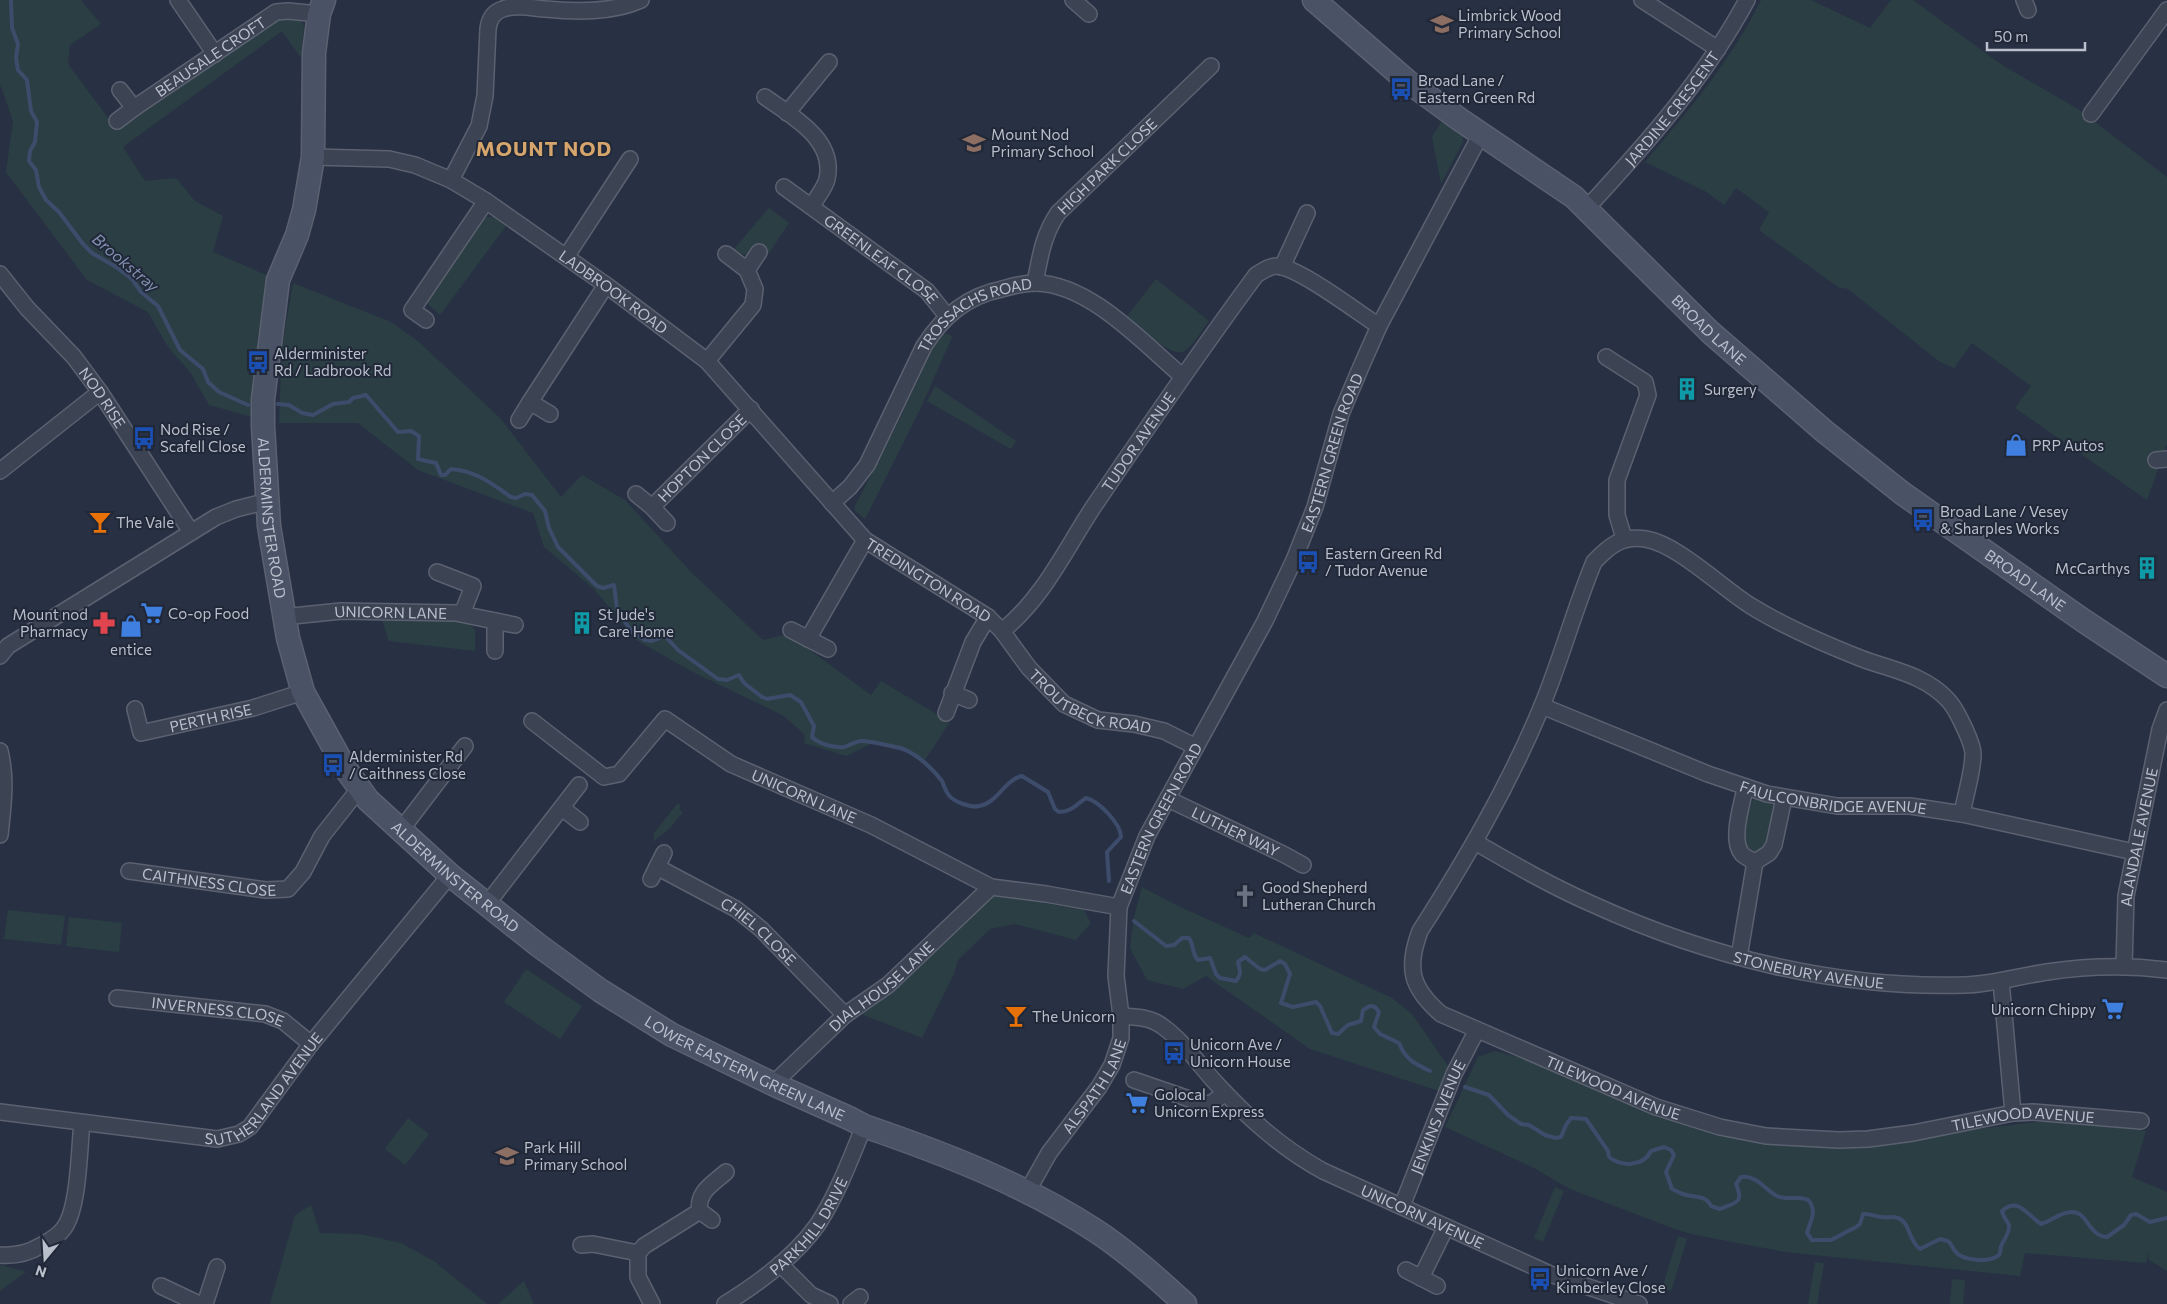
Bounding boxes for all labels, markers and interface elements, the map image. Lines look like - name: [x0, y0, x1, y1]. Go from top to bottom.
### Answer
- place label: Limbrick Wood Primary School: [1458, 6, 1562, 41]
- school or university icon: Limbrick Wood Primary School: [1429, 11, 1455, 37]
- street label: BEAUSALE CROFT: [152, 12, 269, 100]
- scale bar: [1987, 20, 2084, 52]
- text: 50 m: [1994, 27, 2028, 45]
- street label: JARDINE CRESCENT: [1621, 47, 1723, 169]
- place label: Broad Lane / Eastern Green Rd: [1418, 71, 1535, 106]
- bus stop icon: Broad Lane / Eastern Green Rd: [1388, 76, 1414, 102]
- street label: HIGH PARK CLOSE: [1053, 114, 1160, 218]
- place label: Mount Nod Primary School: [991, 125, 1094, 160]
- school or university icon: Mount Nod Primary School: [961, 130, 987, 156]
- district label: MOUNT NOD: [476, 136, 612, 160]
- street label: GREENLEAF CLOSE: [821, 210, 942, 307]
- water label: Brookstray: [89, 229, 164, 296]
- street label: LADBROOK ROAD: [556, 246, 671, 337]
- street label: TROSSACHS ROAD: [913, 274, 1033, 355]
- street label: BROAD LANE: [1668, 291, 1750, 368]
- place label: Alderminister Rd / Ladbrook Rd: [274, 344, 392, 379]
- bus stop icon: Alderminister Rd / Ladbrook Rd: [245, 349, 271, 375]
- street label: NOD RISE: [76, 364, 130, 431]
- street label: EASTERN GREEN ROAD: [1297, 370, 1366, 535]
- building icon: Surgery: [1674, 376, 1700, 402]
- place label: Surgery: [1704, 380, 1757, 398]
- street label: TUDOR AVENUE: [1098, 388, 1179, 495]
- street label: HOPTON CLOSE: [654, 410, 750, 505]
- place label: Nod Rise / Scafell Close: [160, 420, 246, 455]
- bus stop icon: Nod Rise / Scafell Close: [131, 425, 157, 451]
- shop icon: PRP Autos: [2003, 432, 2029, 458]
- place label: PRP Autos: [2032, 436, 2104, 454]
- street label: ALDERMINSTER ROAD: [255, 437, 290, 600]
- place label: Broad Lane / Vesey & Sharples Works: [1940, 502, 2069, 537]
- bus stop icon: Broad Lane / Vesey & Sharples Works: [1910, 507, 1936, 533]
- bar icon: The Vale: [87, 509, 113, 535]
- place label: The Vale: [116, 513, 174, 531]
- street label: TREDINGTON ROAD: [862, 534, 995, 626]
- place label: Eastern Green Rd / Tudor Avenue: [1325, 544, 1442, 579]
- street label: BROAD LANE: [1982, 545, 2070, 615]
- bus stop icon: Eastern Green Rd / Tudor Avenue: [1295, 549, 1321, 575]
- building icon: McCarthys: [2134, 555, 2160, 581]
- place label: McCarthys: [2055, 559, 2130, 577]
- supermarket icon: Co-op Food: [139, 600, 165, 626]
- street label: UNICORN LANE: [334, 602, 447, 622]
- place label: Co-op Food: [168, 604, 249, 622]
- place label: Mount nod Pharmacy: [13, 605, 88, 640]
- place label: St Jude's Care Home: [598, 605, 674, 640]
- pharmacy icon: Mount nod Pharmacy: [91, 610, 117, 636]
- building icon: St Jude's Care Home: [569, 610, 595, 636]
- shop icon: entice: [118, 613, 144, 639]
- place label: entice: [110, 640, 152, 658]
- street label: TROUTBECK ROAD: [1026, 665, 1153, 737]
- street label: PERTH RISE: [168, 700, 254, 735]
- street label: EASTERN GREEN ROAD: [1116, 740, 1205, 897]
- place label: Alderminister Rd / Caithness Close: [349, 747, 466, 782]
- bus stop icon: Alderminister Rd / Caithness Close: [320, 752, 346, 778]
- street label: UNICORN LANE: [749, 765, 859, 827]
- street label: ALANDALE AVENUE: [2117, 766, 2161, 907]
- street label: FAULCONBRIDGE AVENUE: [1738, 777, 1928, 817]
- street label: LUTHER WAY: [1189, 803, 1283, 860]
- street label: ALDERMINSTER ROAD: [388, 817, 523, 936]
- street label: CAITHNESS CLOSE: [141, 864, 277, 899]
- place label: Good Shepherd Lutheran Church: [1262, 878, 1376, 913]
- church icon: Good Shepherd Lutheran Church: [1232, 883, 1258, 909]
- street label: CHIEL CLOSE: [718, 894, 800, 969]
- street label: DIAL HOUSE LANE: [825, 937, 937, 1035]
- street label: STONEBURY AVENUE: [1731, 947, 1885, 992]
- street label: INVERNESS CLOSE: [151, 993, 287, 1030]
- supermarket icon: Unicorn Chippy: [2100, 996, 2126, 1022]
- place label: Unicorn Chippy: [1991, 1000, 2096, 1018]
- bar icon: The Unicorn: [1003, 1003, 1029, 1029]
- place label: The Unicorn: [1032, 1007, 1115, 1025]
- street label: LOWER EASTERN GREEN LANE: [642, 1012, 848, 1124]
- street label: SUTHERLAND AVENUE: [204, 1029, 326, 1149]
- place label: Unicorn Ave / Unicorn House: [1190, 1035, 1291, 1070]
- street label: ALSPATH LANE: [1058, 1036, 1129, 1137]
- bus stop icon: Unicorn Ave / Unicorn House: [1161, 1040, 1187, 1066]
- street label: TILEWOOD AVENUE: [1543, 1051, 1683, 1123]
- street label: JENKINS AVENUE: [1407, 1057, 1469, 1177]
- place label: Golocal Unicorn Express: [1154, 1085, 1264, 1120]
- supermarket icon: Golocal Unicorn Express: [1124, 1090, 1150, 1116]
- street label: TILEWOOD AVENUE: [1950, 1103, 2095, 1134]
- place label: Park Hill Primary School: [524, 1138, 627, 1173]
- school or university icon: Park Hill Primary School: [494, 1143, 520, 1169]
- street label: PARKHILL DRIVE: [766, 1174, 851, 1279]
- street label: UNICORN AVENUE: [1358, 1181, 1487, 1252]
- north arrow: [20, 1234, 70, 1284]
- place label: Unicorn Ave / Kimberley Close: [1556, 1261, 1666, 1296]
- text: N: [33, 1262, 48, 1282]
- bus stop icon: Unicorn Ave / Kimberley Close: [1527, 1266, 1553, 1292]

